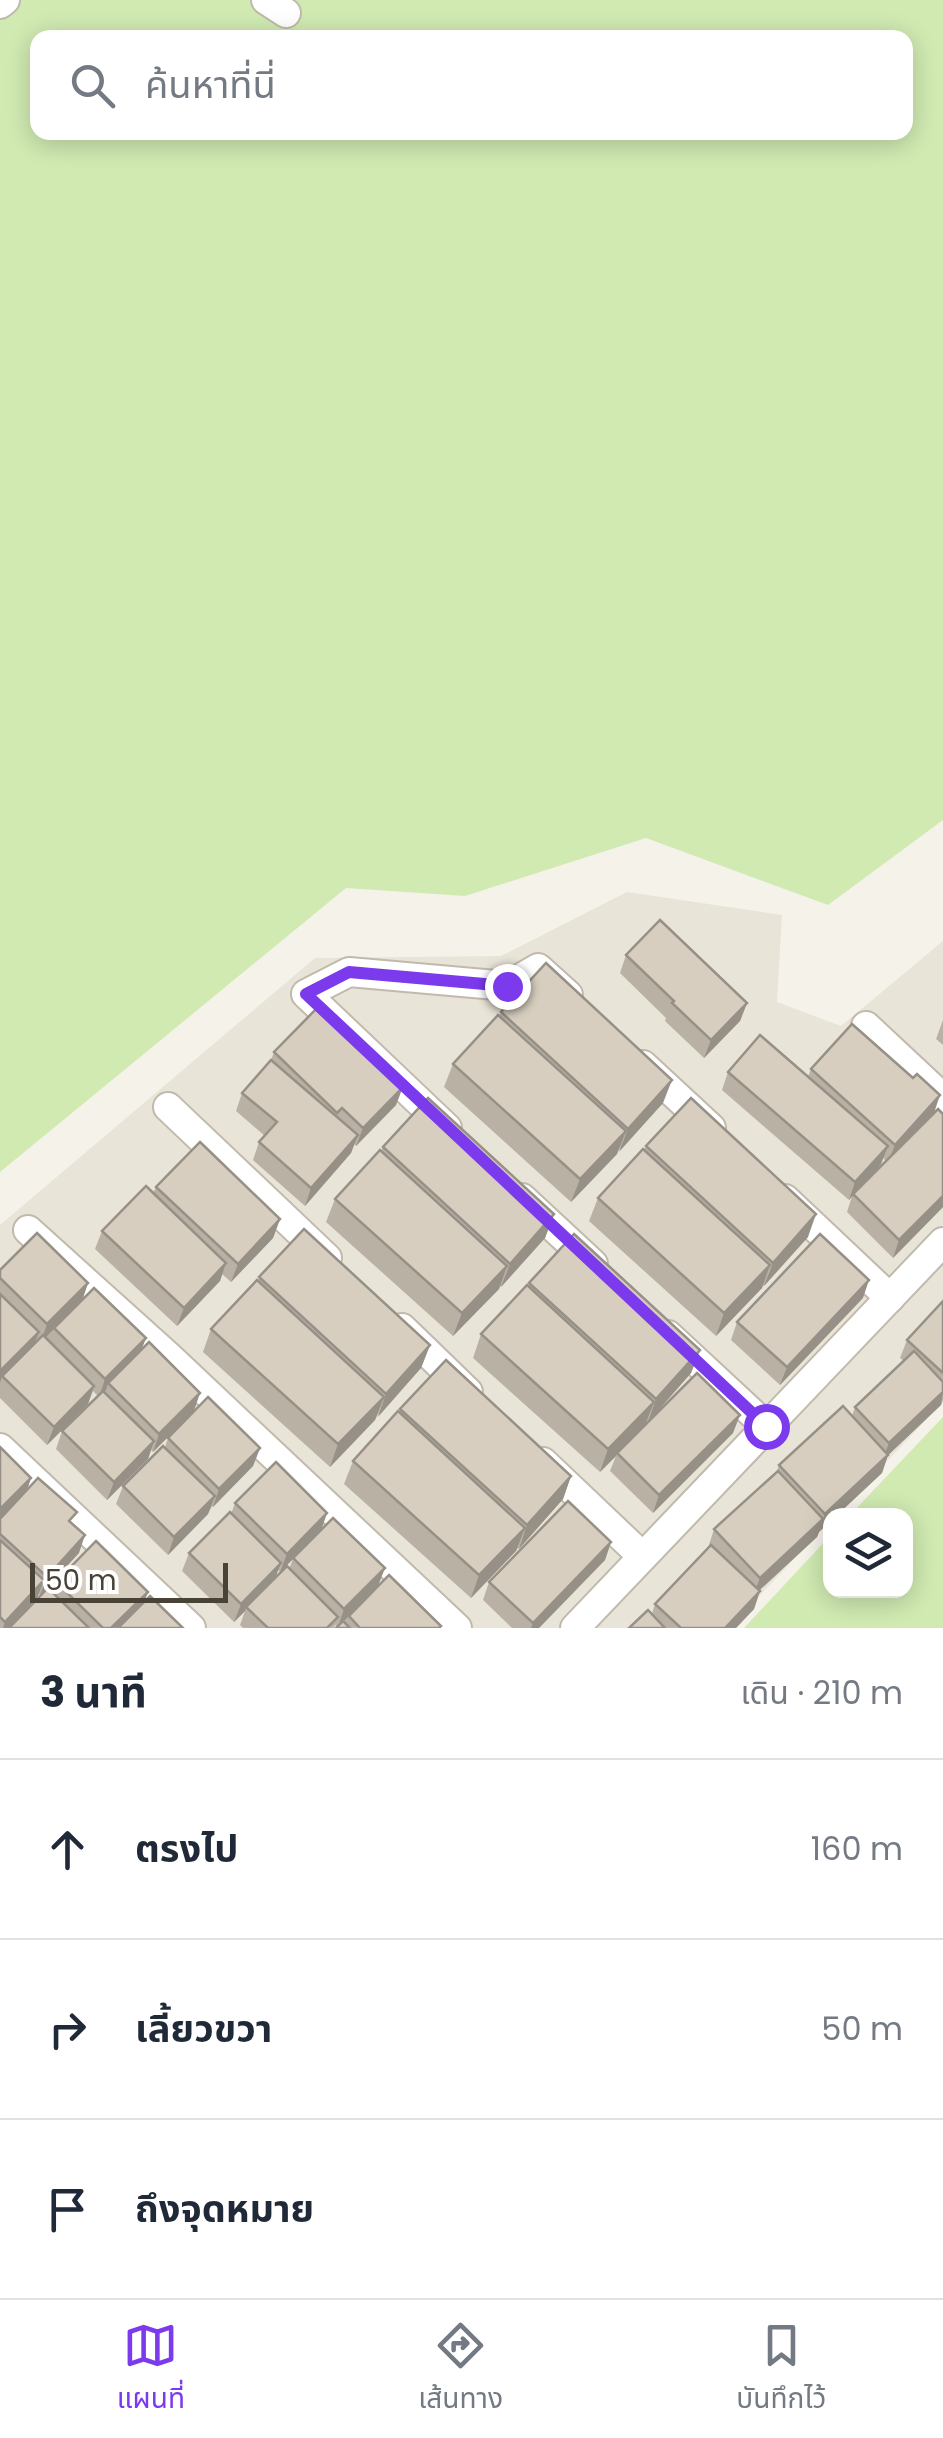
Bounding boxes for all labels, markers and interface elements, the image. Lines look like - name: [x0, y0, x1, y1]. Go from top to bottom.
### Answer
- search box: [30, 30, 913, 140]
- icon: search: [65, 58, 120, 113]
- text: ค้นหาที่นี่: [145, 58, 276, 111]
- route end: [485, 964, 531, 1010]
- route start: [744, 1404, 790, 1450]
- map controls: [823, 1508, 913, 1598]
- button: layers: [823, 1508, 913, 1598]
- scale bar: [30, 1558, 228, 1602]
- text: 50 m: [45, 1561, 116, 1600]
- text: 3 นาที: [40, 1663, 147, 1722]
- text: เดิน · 210 m: [740, 1670, 903, 1715]
- icon: ahead: [40, 1822, 95, 1877]
- text: ตรงไป: [135, 1822, 238, 1875]
- text: 160 m: [811, 1826, 903, 1871]
- icon: right: [40, 2002, 95, 2057]
- text: เลี้ยวขวา: [135, 2002, 272, 2055]
- text: 50 m: [821, 2006, 903, 2051]
- icon: arrive: [40, 2182, 95, 2237]
- text: ถึงจุดหมาย: [135, 2182, 314, 2235]
- tab: แผนที่: [117, 2318, 185, 2421]
- tab: เส้นทาง: [418, 2318, 503, 2421]
- tab: บันทึกไว้: [736, 2318, 826, 2421]

